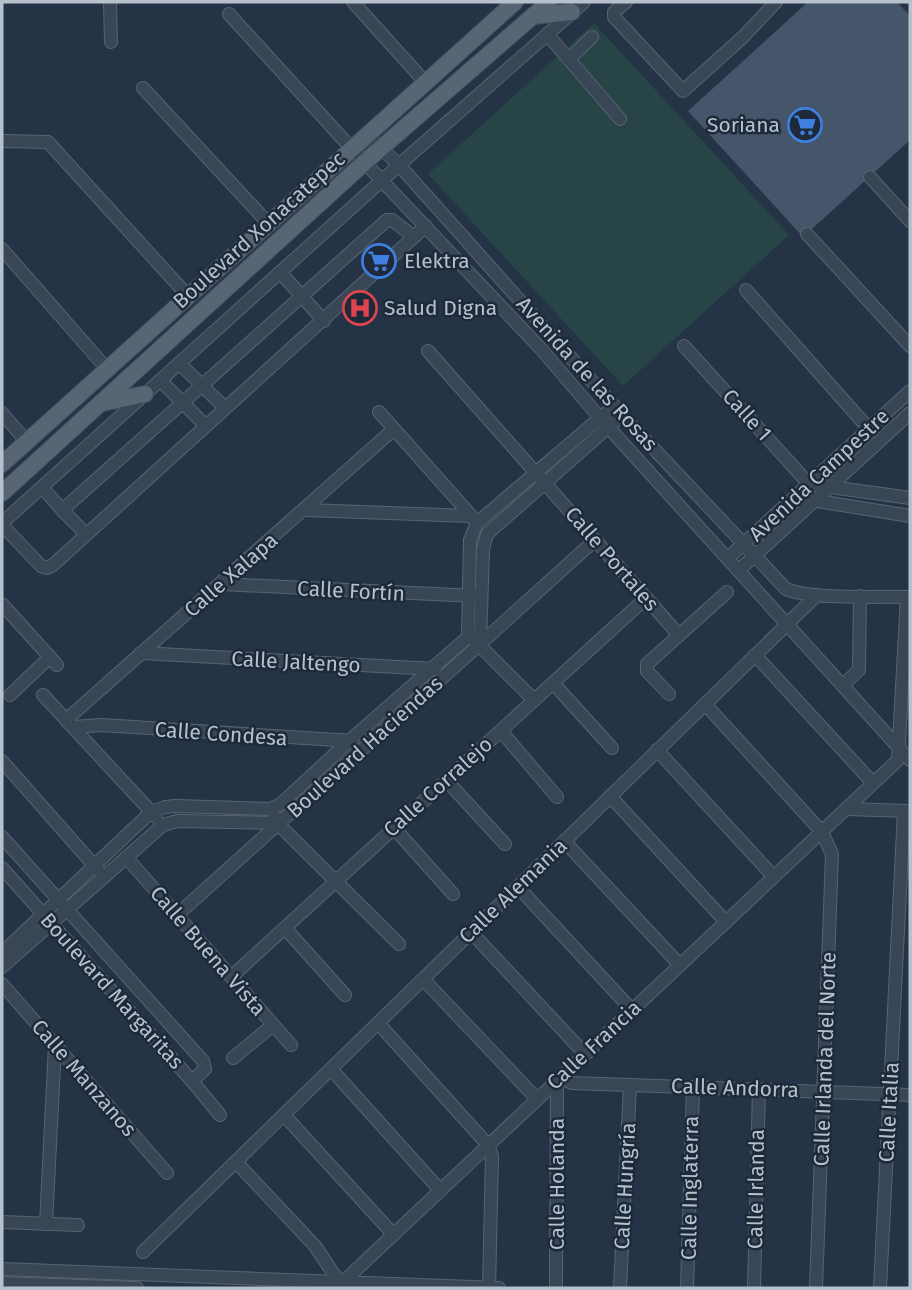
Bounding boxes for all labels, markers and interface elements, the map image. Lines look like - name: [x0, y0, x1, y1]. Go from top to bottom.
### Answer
- supermarket icon: Soriana: [786, 106, 824, 144]
- place label: Soriana: [707, 112, 780, 138]
- street label: Boulevard Xonacatepec: [168, 146, 350, 314]
- supermarket icon: Elektra: [360, 242, 398, 280]
- place label: Elektra: [404, 248, 470, 274]
- hospital icon: Salud Digna: [341, 289, 379, 327]
- street label: Avenida de las Rosas: [511, 291, 663, 457]
- place label: Salud Digna: [384, 295, 497, 321]
- street label: Calle 1: [717, 384, 777, 446]
- street label: Avenida Campestre: [743, 403, 895, 547]
- street label: Calle Portales: [560, 501, 665, 617]
- street label: Calle Xalapa: [179, 527, 283, 623]
- street label: Calle Fortín: [297, 575, 405, 607]
- street label: Calle Jaltengo: [231, 646, 361, 678]
- street label: Boulevard Haciendas: [282, 670, 448, 824]
- street label: Calle Condesa: [154, 716, 288, 752]
- street label: Calle Corralejo: [378, 731, 498, 843]
- street label: Calle Alemania: [453, 833, 573, 949]
- street label: Calle Buena Vista: [144, 881, 272, 1021]
- street label: Boulevard Margaritas: [35, 907, 189, 1075]
- street label: Calle Irlanda del Norte: [808, 951, 842, 1167]
- street label: Calle Francia: [541, 995, 647, 1095]
- street label: Calle Manzanos: [26, 1014, 142, 1142]
- street label: Calle Italia: [873, 1061, 905, 1163]
- street label: Calle Andorra: [671, 1073, 799, 1103]
- street label: Calle Inglaterra: [676, 1116, 704, 1260]
- street label: Calle Holanda: [544, 1118, 570, 1250]
- street label: Calle Hungría: [609, 1122, 641, 1250]
- street label: Calle Irlanda: [742, 1129, 770, 1249]

